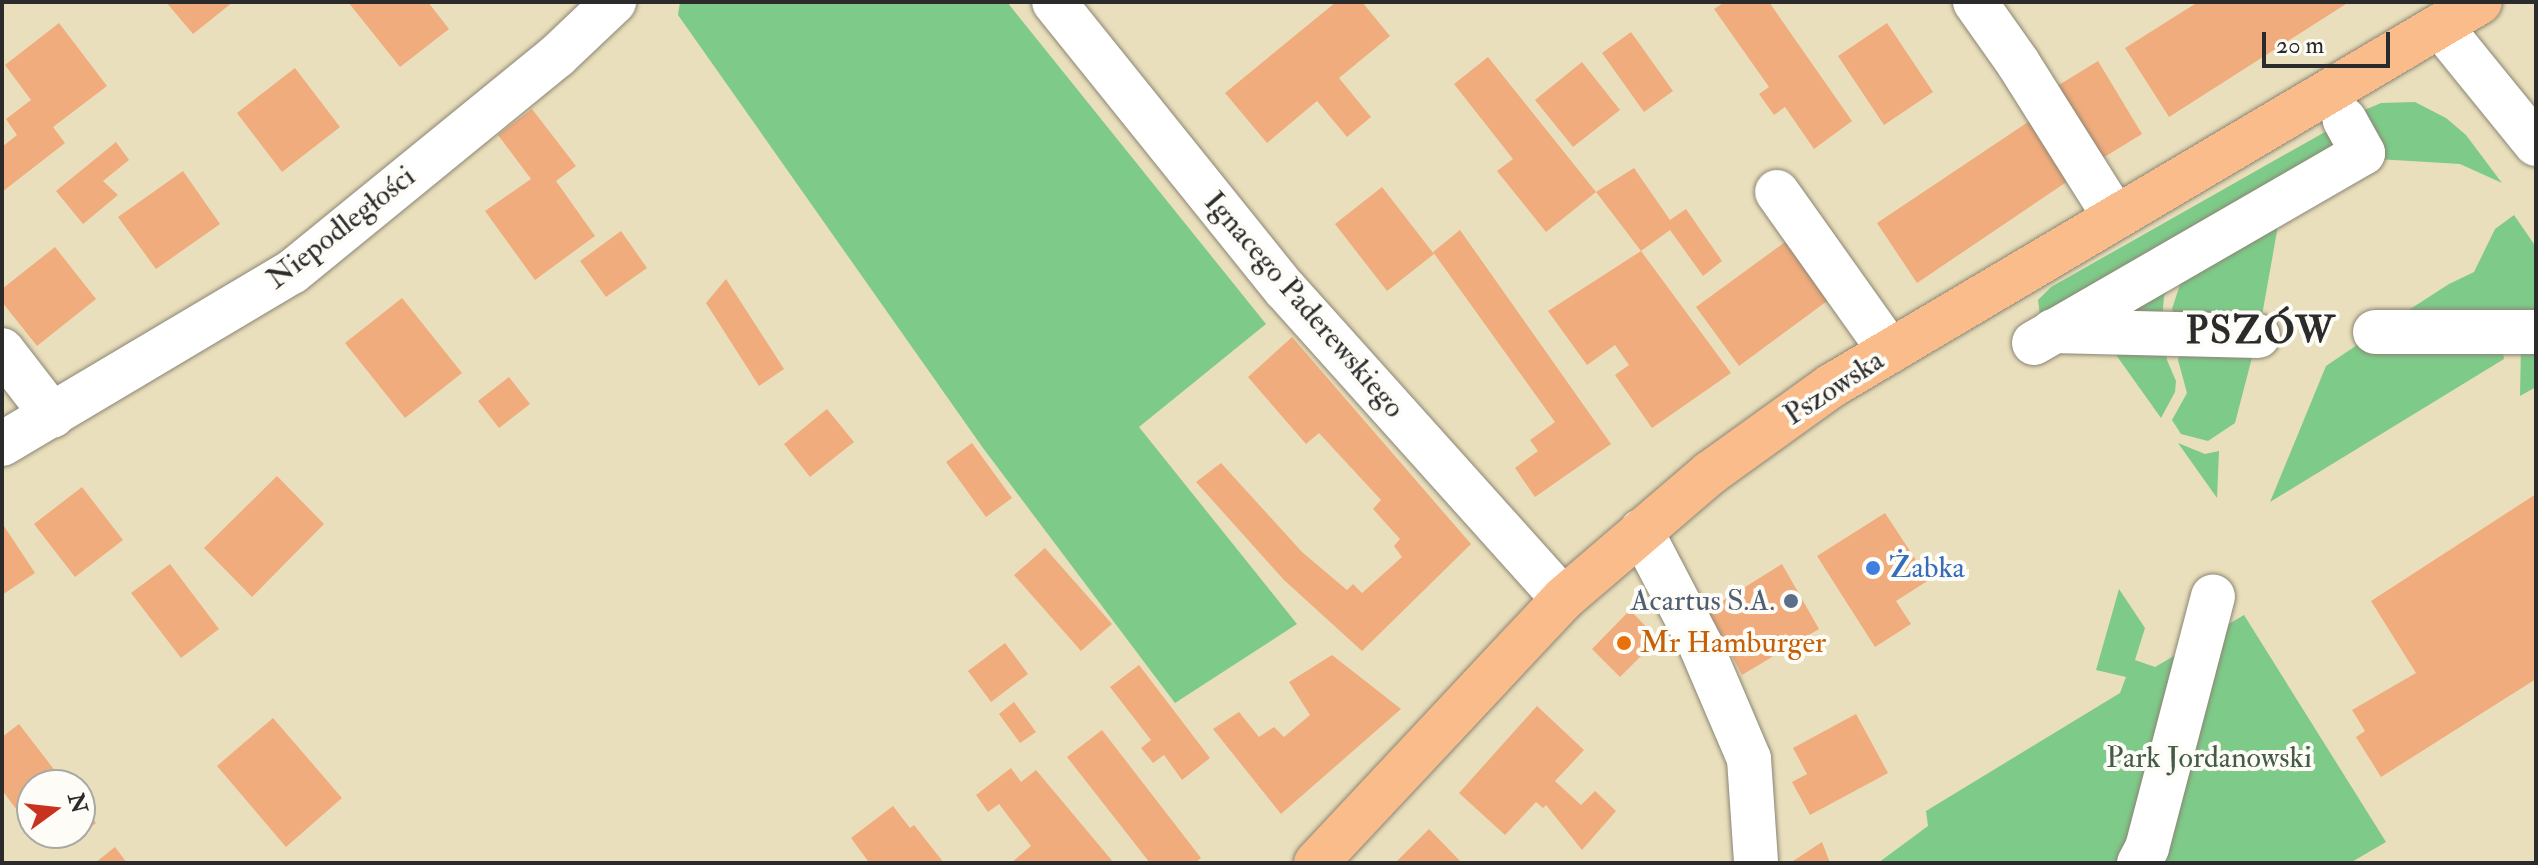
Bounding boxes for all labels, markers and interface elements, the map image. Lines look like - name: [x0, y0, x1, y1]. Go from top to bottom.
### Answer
- scale bar: [2266, 16, 2394, 66]
- text: 20 m: [2276, 30, 2324, 61]
- street label: Niepodległości: [260, 159, 422, 297]
- street label: Ignacego Paderewskiego: [1196, 185, 1412, 425]
- district label: PSZÓW: [2186, 309, 2336, 355]
- street label: Pszowska: [1778, 343, 1890, 433]
- place label: Żabka: [1889, 550, 1965, 586]
- marker: Żabka: [1864, 559, 1882, 577]
- place label: Acartus S.A.: [1631, 583, 1775, 619]
- marker: Acartus S.A.: [1782, 592, 1800, 610]
- place label: Mr Hamburger: [1640, 625, 1826, 661]
- marker: Mr Hamburger: [1615, 634, 1633, 652]
- park label: Park Jordanowski: [2106, 740, 2312, 776]
- north arrow: [16, 769, 96, 849]
- text: N: [61, 790, 93, 816]

